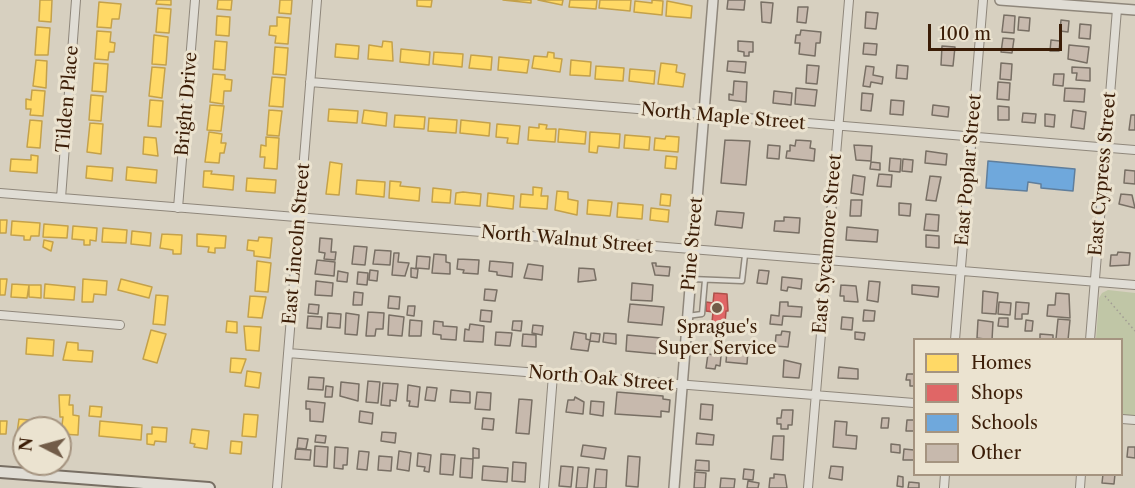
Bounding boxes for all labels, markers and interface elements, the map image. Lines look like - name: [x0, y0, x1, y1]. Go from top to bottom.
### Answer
- scale bar: [931, 12, 1064, 50]
- text: 100 m: [939, 23, 991, 45]
- street label: Tilden Place: [53, 45, 83, 153]
- street label: Bright Drive: [172, 51, 202, 157]
- street label: East Cypress Street: [1085, 91, 1121, 257]
- street label: East Poplar Street: [952, 93, 986, 247]
- street label: North Maple Street: [640, 99, 806, 135]
- street label: East Sycamore Street: [809, 153, 847, 335]
- street label: East Lincoln Street: [279, 162, 315, 326]
- street label: Pine Street: [678, 196, 708, 292]
- street label: North Walnut Street: [480, 222, 654, 258]
- marker: Sprague's Super Service: [710, 301, 724, 315]
- place label: Sprague's Super Service: [658, 317, 776, 360]
- legend: [913, 338, 1123, 476]
- text: Homes: [971, 352, 1032, 374]
- street label: North Oak Street: [527, 362, 675, 396]
- text: Shops: [971, 382, 1023, 404]
- text: Schools: [971, 412, 1038, 434]
- north arrow: [12, 416, 72, 476]
- text: N: [15, 436, 37, 452]
- text: Other: [971, 442, 1021, 464]

